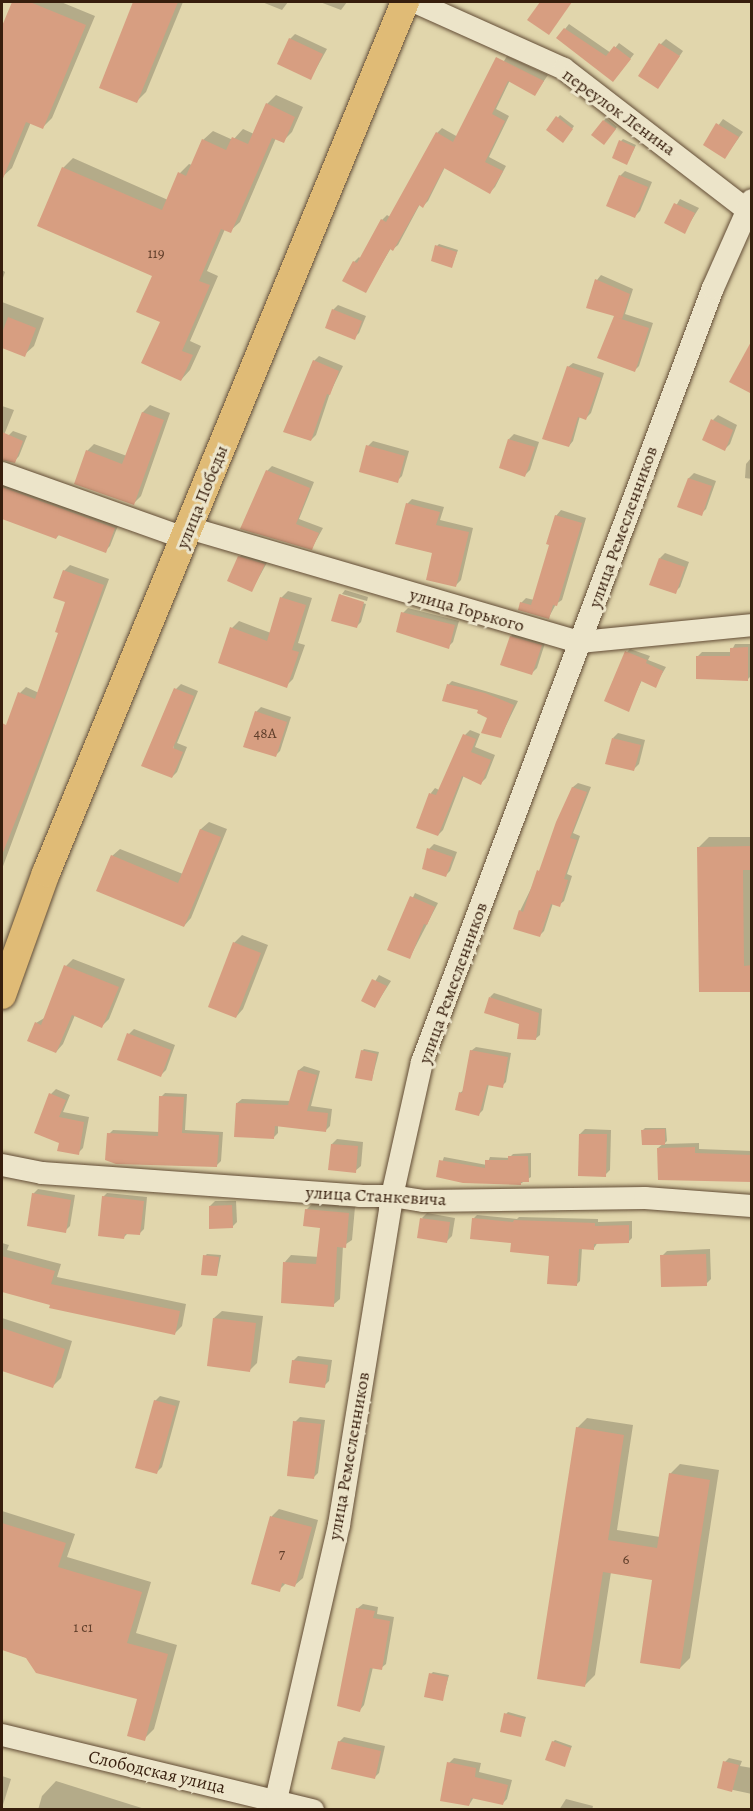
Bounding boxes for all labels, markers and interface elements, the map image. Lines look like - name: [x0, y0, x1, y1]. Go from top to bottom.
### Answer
- street label: переулок Ленина: [558, 64, 680, 160]
- house number: 119: [147, 245, 165, 263]
- street label: улица Победы: [171, 442, 233, 552]
- street label: улица Ремесленников: [584, 443, 662, 611]
- street label: улица Горького: [407, 583, 527, 637]
- house number: 48А: [254, 725, 276, 743]
- street label: улица Ремесленников: [414, 899, 492, 1067]
- street label: улица Станкевича: [305, 1182, 447, 1210]
- street label: улица Ремесленников: [324, 1370, 374, 1542]
- house number: 7: [279, 1546, 285, 1564]
- house number: 6: [623, 1551, 629, 1569]
- house number: 1 с1: [73, 1619, 93, 1637]
- street label: Слободская улица: [86, 1746, 228, 1798]

